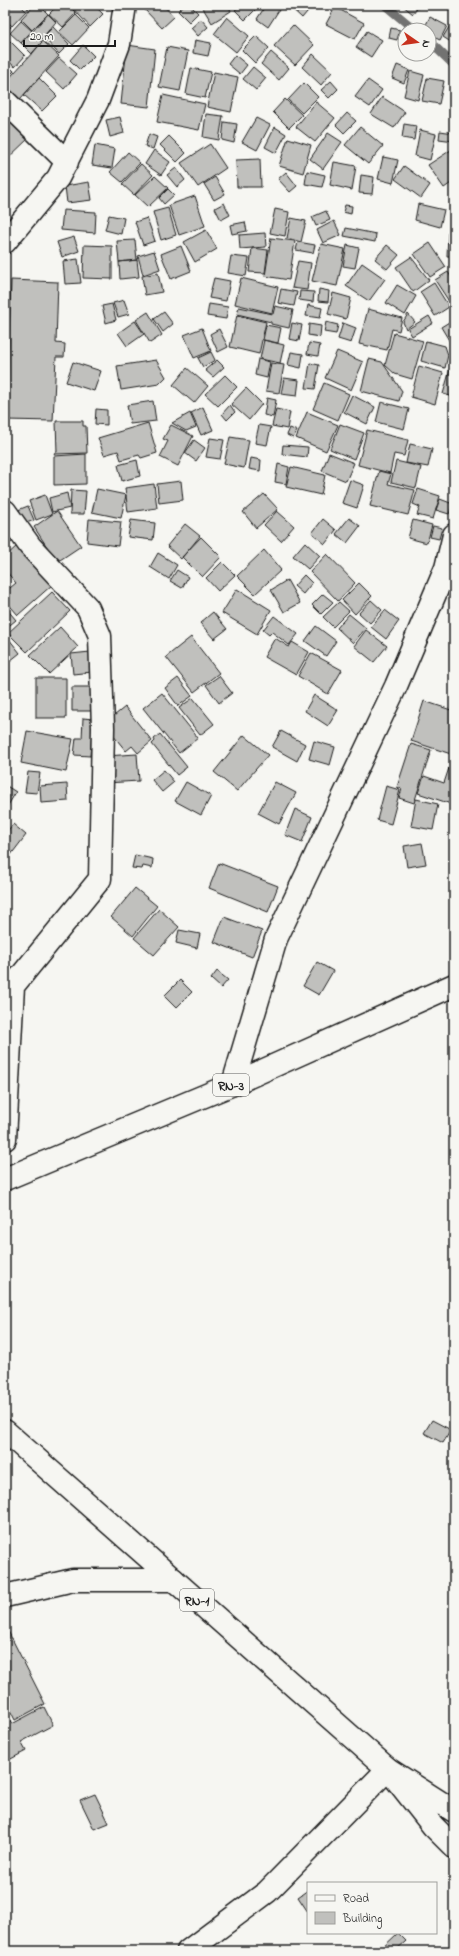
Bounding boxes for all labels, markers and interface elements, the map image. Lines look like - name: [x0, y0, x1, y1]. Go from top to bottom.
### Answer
- scale bar: [24, 22, 115, 48]
- north arrow: [397, 22, 437, 62]
- text: 20 m: [30, 28, 53, 46]
- text: N: [417, 39, 434, 49]
- road number: RN-3: [213, 1074, 249, 1096]
- road number: RN-1: [180, 1589, 214, 1611]
- legend: [307, 1882, 437, 1934]
- text: Road: [343, 1890, 369, 1908]
- text: Building: [342, 1910, 382, 1929]

